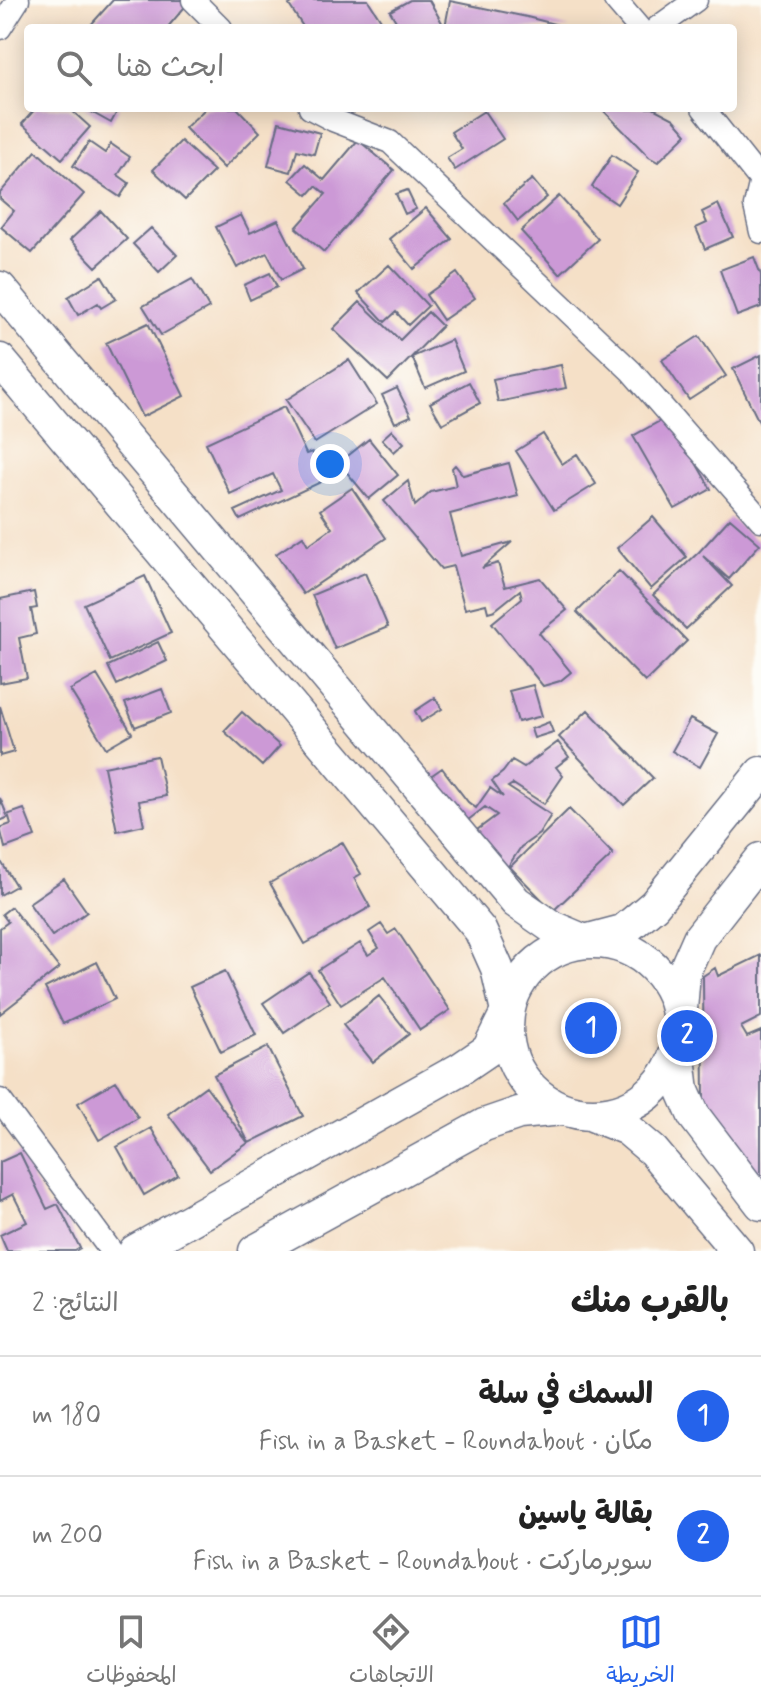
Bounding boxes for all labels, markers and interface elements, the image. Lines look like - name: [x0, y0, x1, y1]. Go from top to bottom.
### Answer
- search box: [24, 24, 737, 112]
- icon: search: [52, 46, 96, 90]
- text: ابحث هنا: [116, 48, 224, 87]
- your location: [310, 444, 350, 484]
- pin: 1: [565, 998, 617, 1058]
- pin: 2: [661, 1006, 713, 1066]
- text: بالقرب منك: [571, 1280, 729, 1325]
- text: النتائج: 2: [32, 1287, 119, 1321]
- text: السمك في سلة: [479, 1375, 653, 1414]
- text: 180 m: [32, 1399, 101, 1433]
- text: 1: [697, 1399, 709, 1433]
- text: مكان · Fish in a Basket - Roundabout: [259, 1425, 653, 1459]
- text: بقالة ياسين: [518, 1495, 653, 1534]
- text: 200 m: [32, 1519, 103, 1553]
- text: 2: [697, 1519, 709, 1553]
- text: سوبرماركت · Fish in a Basket - Roundabout: [193, 1545, 653, 1579]
- tab: المحفوظات: [86, 1610, 177, 1694]
- tab: الاتجاهات: [349, 1610, 434, 1694]
- tab: الخريطة: [606, 1610, 675, 1694]

